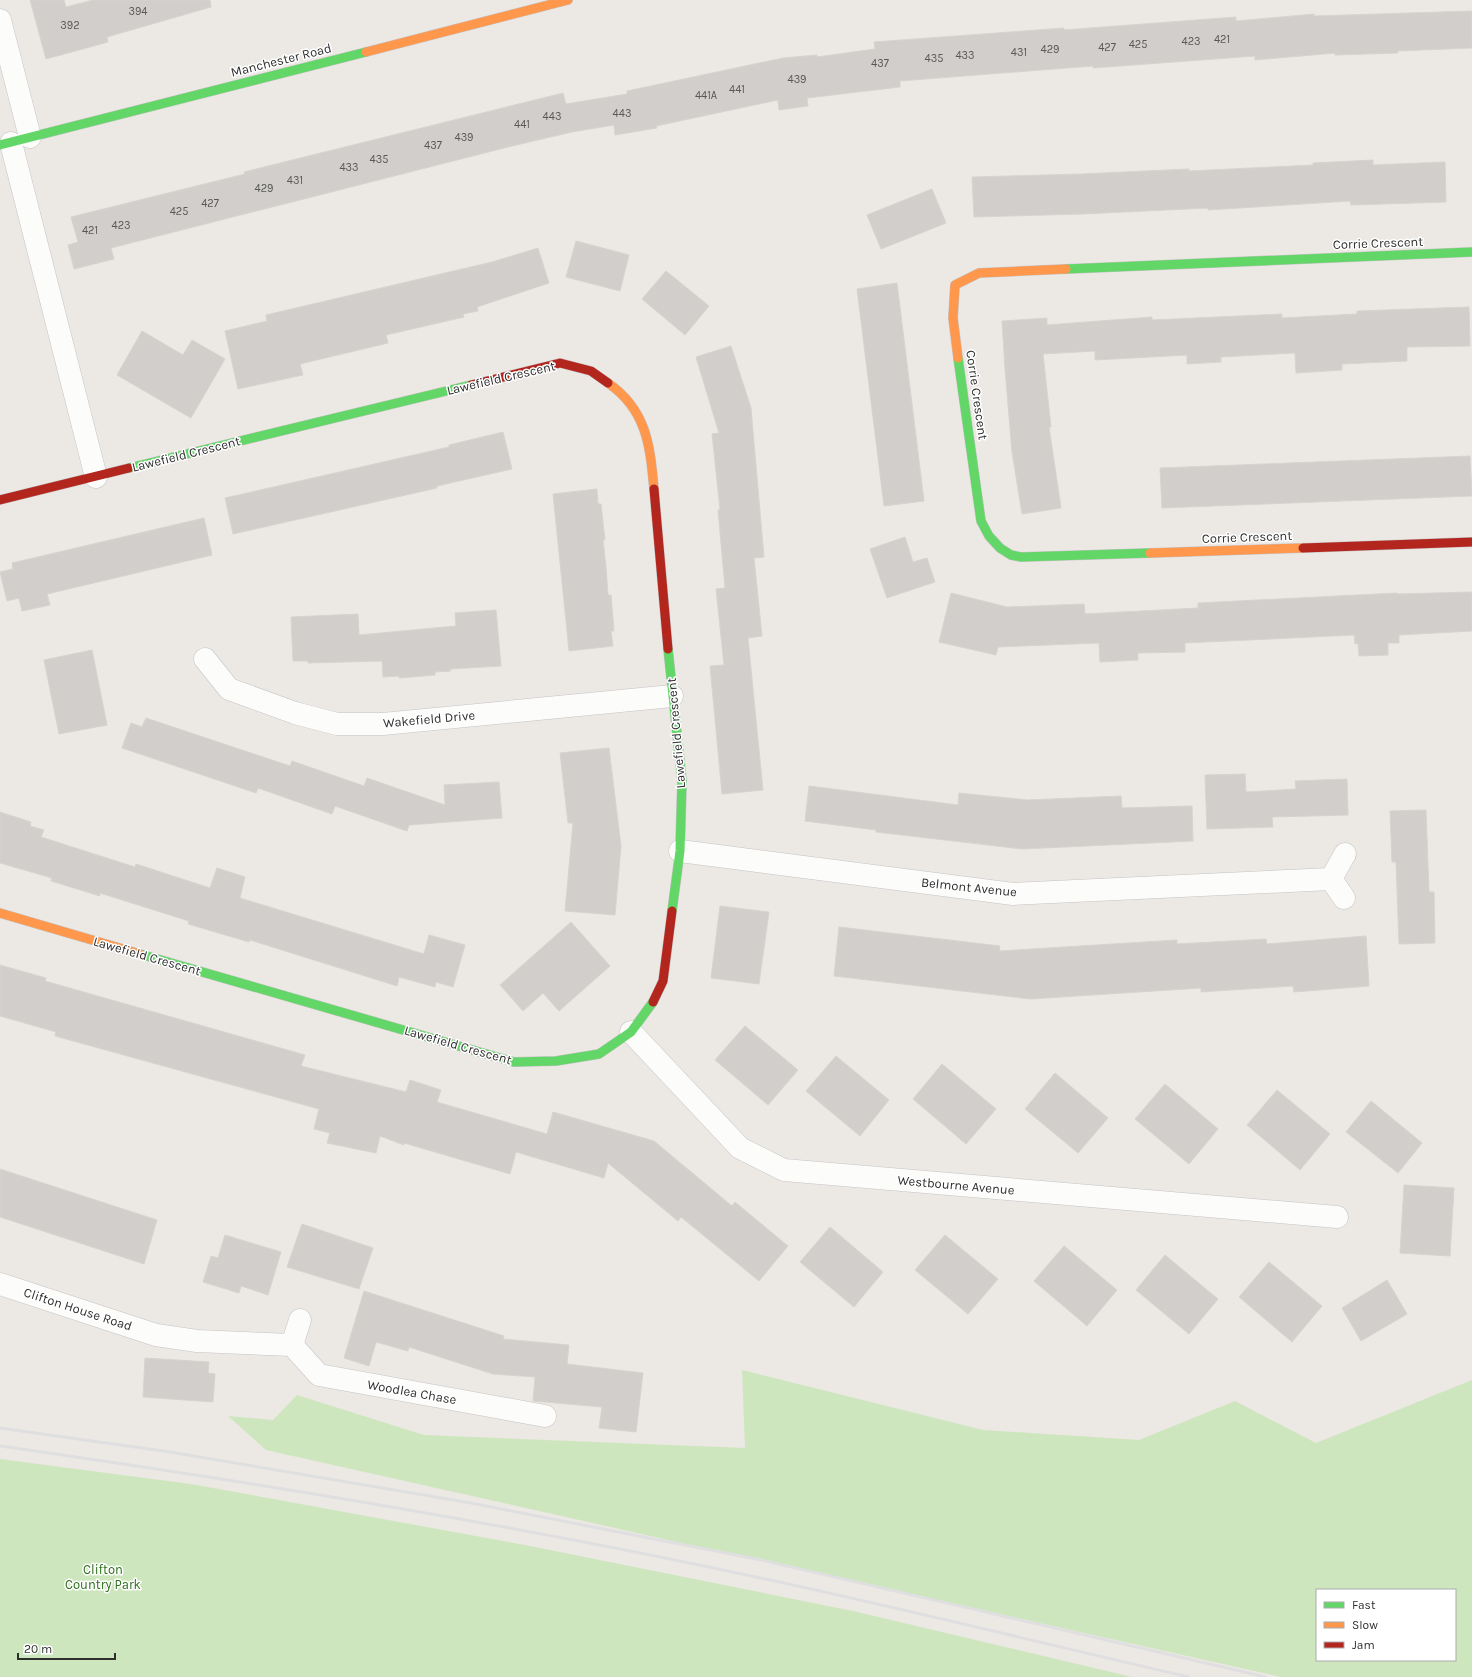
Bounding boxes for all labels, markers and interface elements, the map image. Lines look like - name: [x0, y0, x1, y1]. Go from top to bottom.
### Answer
- house number: 394: [128, 5, 148, 18]
- house number: 392: [60, 19, 80, 32]
- house number: 421: [1214, 33, 1230, 46]
- house number: 423: [1181, 35, 1201, 48]
- house number: 425: [1129, 38, 1147, 51]
- street label: Manchester Road: [229, 40, 333, 80]
- house number: 427: [1098, 41, 1116, 54]
- house number: 429: [1041, 43, 1059, 56]
- house number: 431: [1011, 46, 1027, 59]
- house number: 433: [955, 49, 975, 62]
- house number: 435: [925, 52, 943, 65]
- house number: 437: [871, 57, 889, 70]
- house number: 439: [787, 73, 807, 86]
- house number: 441: [729, 83, 745, 96]
- house number: 441A: [695, 89, 718, 102]
- house number: 443: [613, 107, 631, 120]
- house number: 443: [543, 110, 561, 123]
- house number: 441: [514, 118, 530, 131]
- house number: 439: [454, 131, 474, 144]
- house number: 437: [424, 139, 442, 152]
- house number: 435: [370, 153, 388, 166]
- house number: 433: [339, 161, 359, 174]
- house number: 431: [287, 174, 303, 187]
- house number: 429: [255, 182, 273, 195]
- house number: 427: [201, 197, 219, 210]
- house number: 425: [170, 205, 188, 218]
- house number: 423: [111, 219, 131, 232]
- house number: 421: [82, 224, 98, 237]
- street label: Corrie Crescent: [1333, 234, 1424, 252]
- street label: Corrie Crescent: [963, 349, 991, 441]
- street label: Lawefield Crescent: [445, 358, 557, 398]
- street label: Lawefield Crescent: [130, 433, 242, 475]
- street label: Corrie Crescent: [1202, 528, 1293, 546]
- street label: Lawefield Crescent: [664, 677, 688, 789]
- street label: Wakefield Drive: [382, 707, 476, 730]
- street label: Belmont Avenue: [920, 875, 1018, 900]
- street label: Lawefield Crescent: [92, 933, 203, 979]
- street label: Lawefield Crescent: [403, 1022, 514, 1068]
- street label: Westbourne Avenue: [897, 1172, 1015, 1198]
- street label: Clifton House Road: [22, 1284, 134, 1334]
- street label: Woodlea Chase: [366, 1377, 458, 1407]
- park label: Clifton Country Park: [65, 1562, 141, 1592]
- legend: [1316, 1589, 1456, 1661]
- text: Fast: [1352, 1598, 1376, 1612]
- text: Slow: [1352, 1618, 1378, 1632]
- scale bar: [18, 1635, 115, 1661]
- text: Jam: [1352, 1638, 1375, 1652]
- text: 20 m: [24, 1642, 52, 1656]

